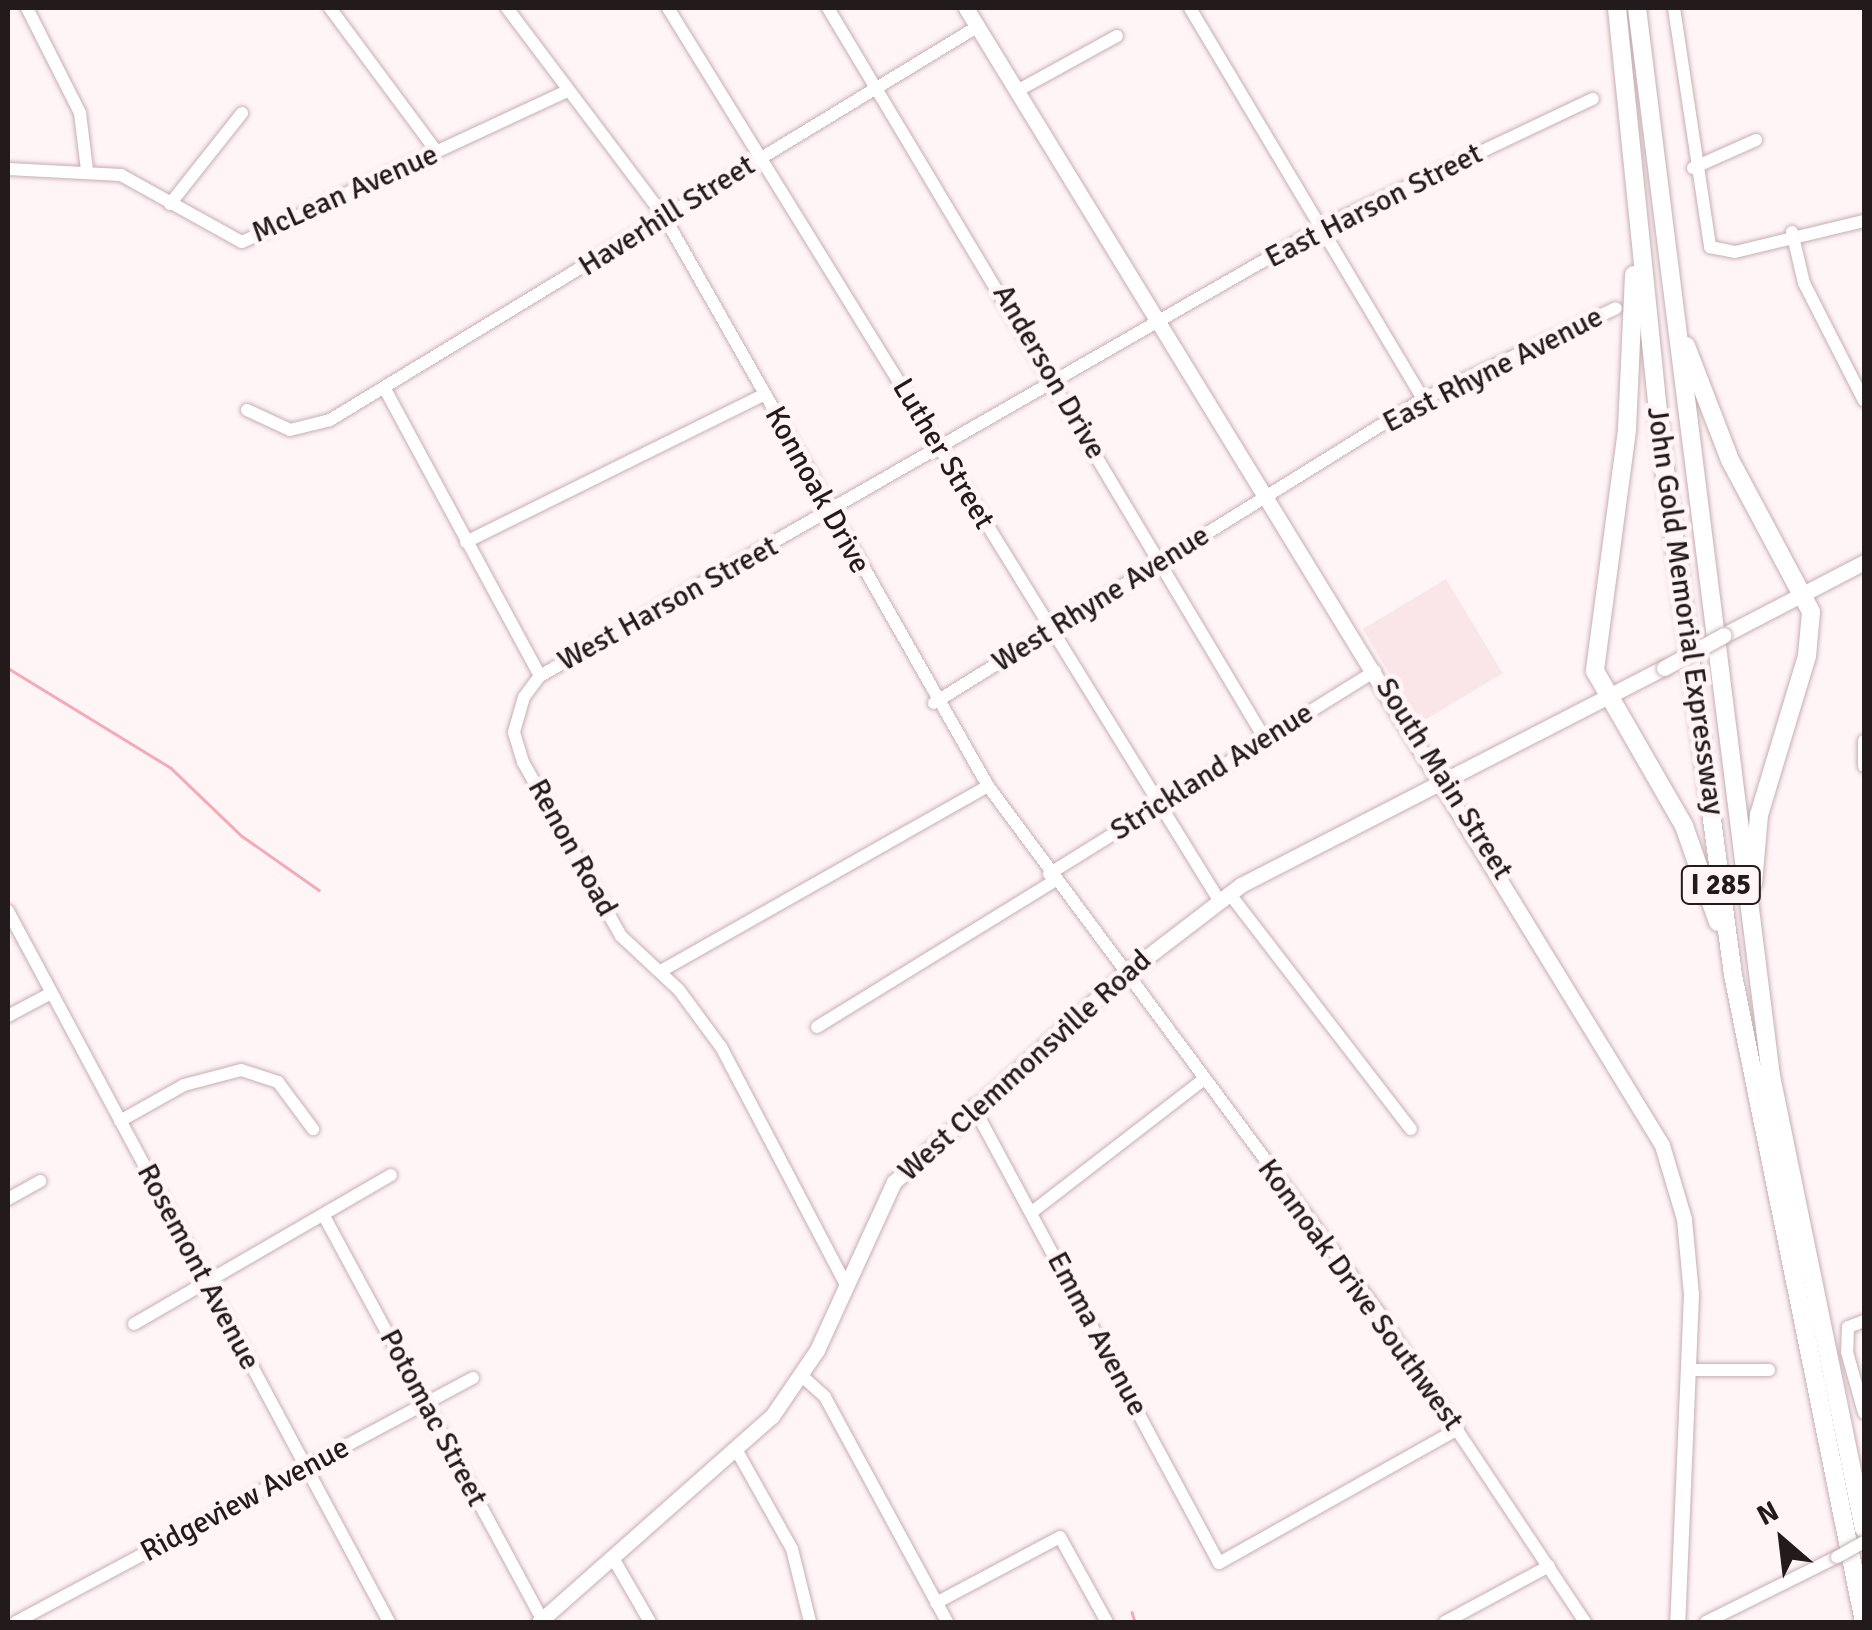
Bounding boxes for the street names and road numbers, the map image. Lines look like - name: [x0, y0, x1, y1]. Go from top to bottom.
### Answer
- street label: East Harson Street: [1260, 136, 1488, 276]
- street label: McLean Avenue: [246, 137, 444, 251]
- street label: Haverhill Street: [572, 148, 762, 284]
- street label: Anderson Drive: [985, 278, 1113, 466]
- street label: East Rhyne Avenue: [1377, 299, 1609, 441]
- street label: Luther Street: [884, 372, 1002, 536]
- street label: Konnoak Drive: [756, 400, 878, 580]
- street label: John Gold Memorial Expressway: [1638, 404, 1732, 818]
- street label: West Rhyne Avenue: [986, 518, 1216, 680]
- street label: West Harson Street: [552, 529, 784, 679]
- street label: South Main Street: [1368, 672, 1520, 886]
- street label: Strickland Avenue: [1104, 695, 1320, 849]
- street label: Renon Road: [519, 773, 625, 923]
- road number: I 285: [1678, 862, 1764, 908]
- street label: West Clemmonsville Road: [891, 943, 1159, 1189]
- street label: Konnoak Drive Southwest: [1249, 1152, 1471, 1438]
- street label: Rosemont Avenue: [129, 1158, 267, 1376]
- street label: Emma Avenue: [1039, 1246, 1155, 1422]
- street label: Potomac Street: [371, 1323, 495, 1513]
- street label: Ridgeview Avenue: [135, 1430, 355, 1570]

